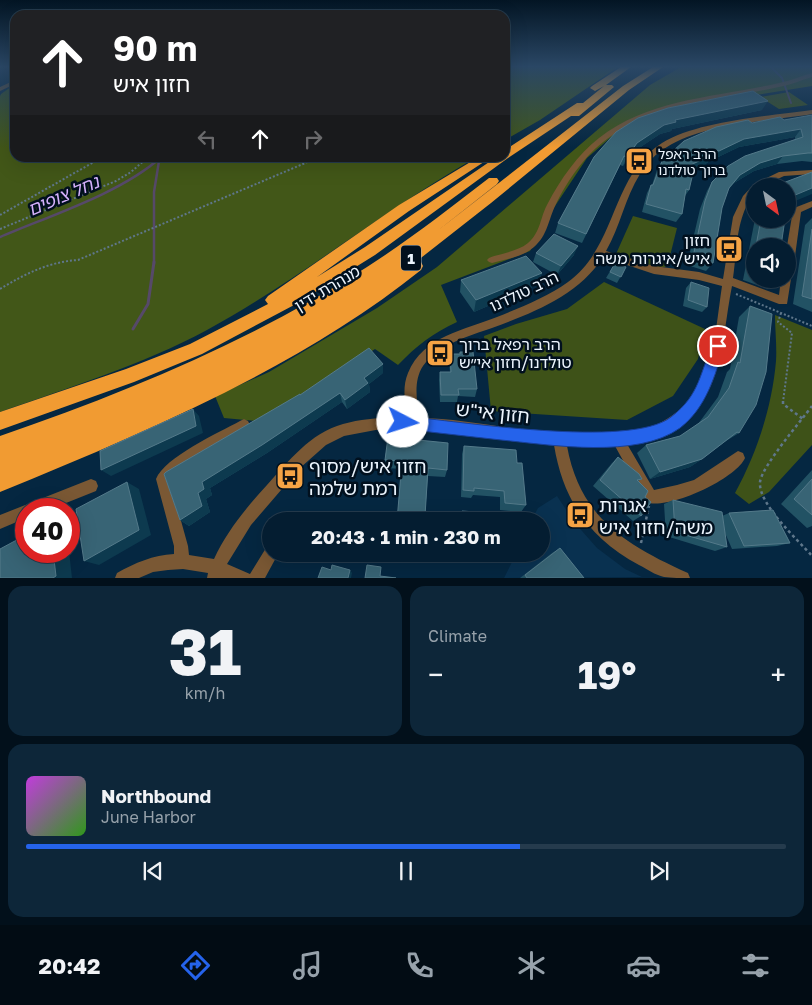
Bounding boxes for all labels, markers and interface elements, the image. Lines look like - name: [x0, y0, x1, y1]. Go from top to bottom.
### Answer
- text: 90 m: [113, 27, 197, 69]
- icon: ahead: [30, 30, 95, 95]
- text: חזון איש: [113, 70, 190, 97]
- icon: left: [193, 125, 221, 153]
- icon: ahead: [246, 125, 274, 153]
- icon: right: [299, 125, 327, 153]
- place label: הרב ראפל ברוך טולדנו: [658, 145, 726, 178]
- bus stop icon: הרב ראפל ברוך טולדנו: [624, 146, 654, 176]
- water label: נחל צופים: [24, 170, 103, 220]
- north arrow: [746, 178, 796, 228]
- map controls: [746, 178, 796, 288]
- place label: חזון איש/איגרות משה: [595, 230, 710, 268]
- bus stop icon: חזון איש/איגרות משה: [714, 234, 744, 264]
- button: sound: [746, 238, 796, 288]
- road number: 1: [401, 246, 421, 270]
- street label: מנהרת ידין: [291, 261, 363, 315]
- street label: הרב טולדנו: [486, 266, 562, 316]
- pin: [697, 325, 739, 367]
- icon: arrive: [704, 332, 732, 360]
- place label: הרב רפאל ברוך טולדנו/חזון אי״ש: [459, 334, 572, 372]
- bus stop icon: הרב רפאל ברוך טולדנו/חזון אי״ש: [425, 338, 455, 368]
- position arrow: [376, 395, 428, 447]
- street label: חזון אי"ש: [455, 397, 531, 427]
- place label: חזון איש/מסוף רמת שלמה: [309, 454, 427, 499]
- bus stop icon: חזון איש/מסוף רמת שלמה: [275, 461, 305, 491]
- place label: אגרות משה/חזון איש: [599, 493, 713, 538]
- speed limit sign: 40: [15, 498, 80, 563]
- bus stop icon: אגרות משה/חזון איש: [565, 500, 595, 530]
- text: 20:43 · 1 min · 230 m: [311, 525, 501, 548]
- text: 31: [168, 611, 242, 689]
- text: Climate: [428, 626, 487, 646]
- text: 19°: [578, 652, 636, 697]
- text: −: [428, 658, 443, 691]
- text: +: [771, 658, 786, 691]
- text: km/h: [185, 683, 225, 703]
- text: Northbound: [101, 784, 211, 807]
- text: June Harbor: [101, 807, 196, 827]
- icon: previous: [139, 857, 167, 885]
- icon: pause: [392, 857, 420, 885]
- icon: next: [645, 857, 673, 885]
- icon: directions: [178, 948, 213, 983]
- icon: music: [290, 948, 325, 983]
- icon: phone: [402, 948, 437, 983]
- icon: climate: [514, 948, 549, 983]
- icon: car: [626, 948, 661, 983]
- icon: filters: [738, 948, 773, 983]
- text: 20:42: [39, 952, 101, 979]

